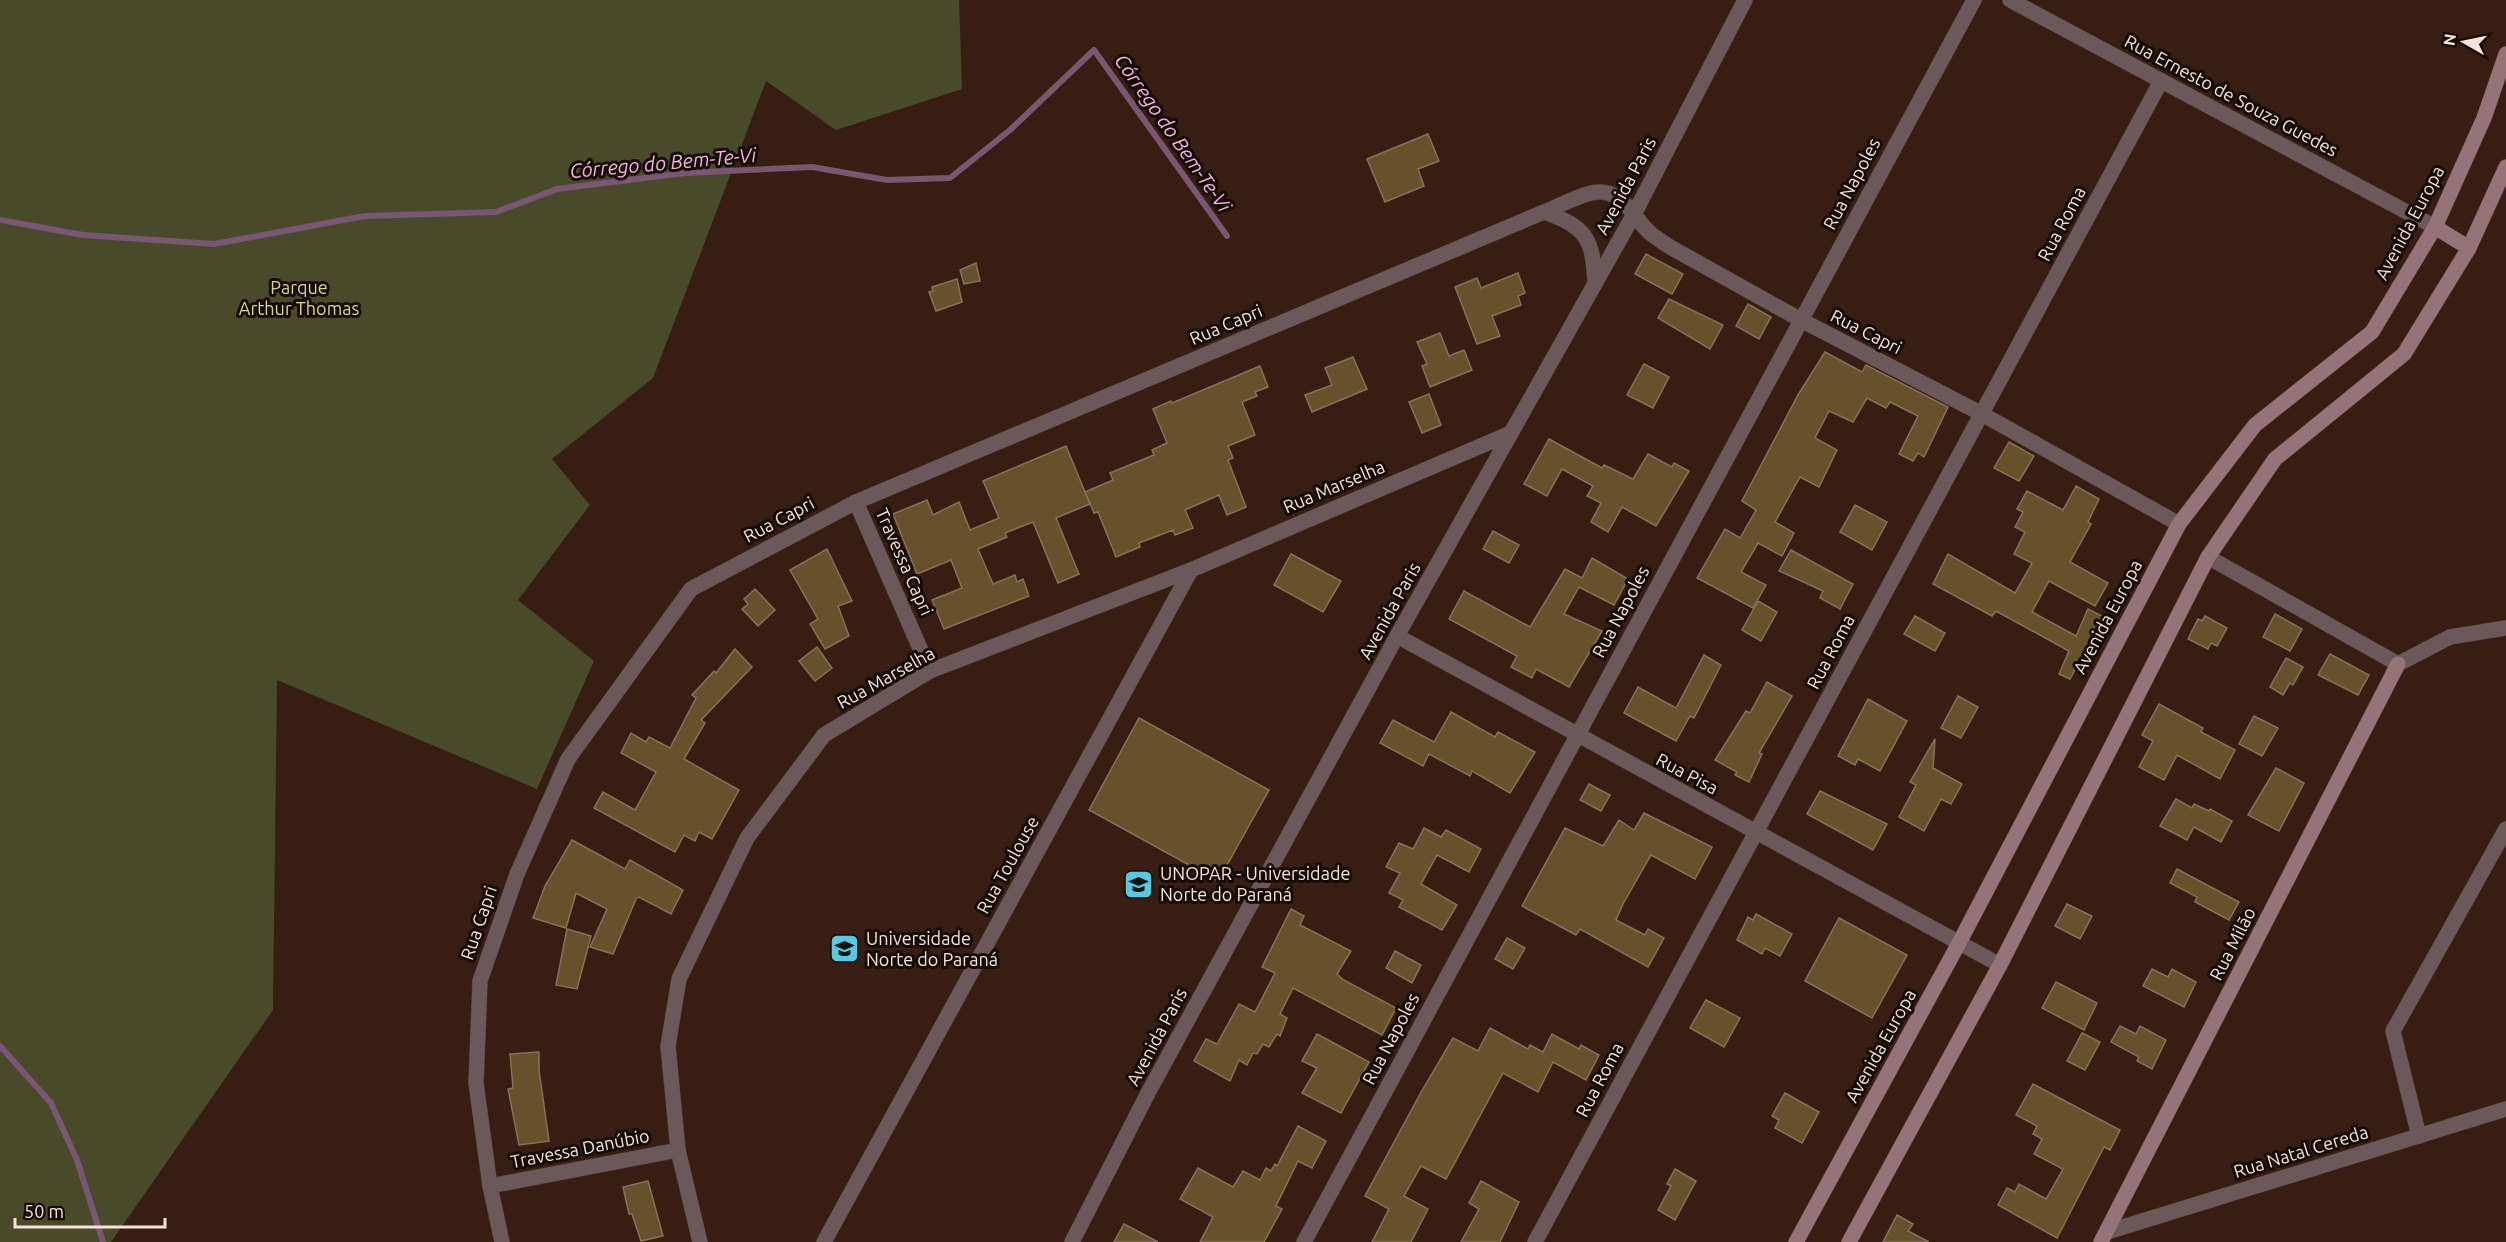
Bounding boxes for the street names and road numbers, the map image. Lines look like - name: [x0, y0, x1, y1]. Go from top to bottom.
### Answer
- street label: Rua Ernesto de Souza Guedes: [2122, 30, 2342, 160]
- street label: Avenida Paris: [1591, 133, 1659, 238]
- street label: Rua Napoles: [1819, 134, 1884, 233]
- street label: Avenida Europa: [2371, 162, 2448, 283]
- street label: Rua Roma: [2033, 183, 2089, 264]
- street label: Rua Capri: [1186, 300, 1265, 348]
- street label: Rua Capri: [1828, 305, 1905, 357]
- street label: Rua Marselha: [1280, 456, 1387, 516]
- street label: Rua Capri: [740, 492, 817, 546]
- street label: Travessa Capri: [872, 505, 937, 618]
- street label: Avenida Europa: [2069, 556, 2146, 677]
- street label: Avenida Paris: [1354, 558, 1424, 662]
- street label: Rua Napoles: [1588, 562, 1653, 661]
- street label: Rua Roma: [1802, 611, 1858, 692]
- street label: Rua Marselha: [833, 642, 938, 712]
- street label: Rua Pisa: [1653, 749, 1722, 798]
- street label: Rua Toulouse: [972, 812, 1042, 917]
- street label: Rua Capri: [456, 883, 500, 962]
- street label: Rua Milão: [2205, 904, 2259, 983]
- street label: Avenida Paris: [1122, 984, 1190, 1089]
- street label: Avenida Europa: [1841, 986, 1919, 1105]
- street label: Rua Napoles: [1358, 989, 1423, 1088]
- street label: Rua Roma: [1571, 1039, 1627, 1120]
- street label: Rua Natal Cereda: [2231, 1121, 2370, 1181]
- street label: Travessa Danúbio: [509, 1125, 651, 1171]

